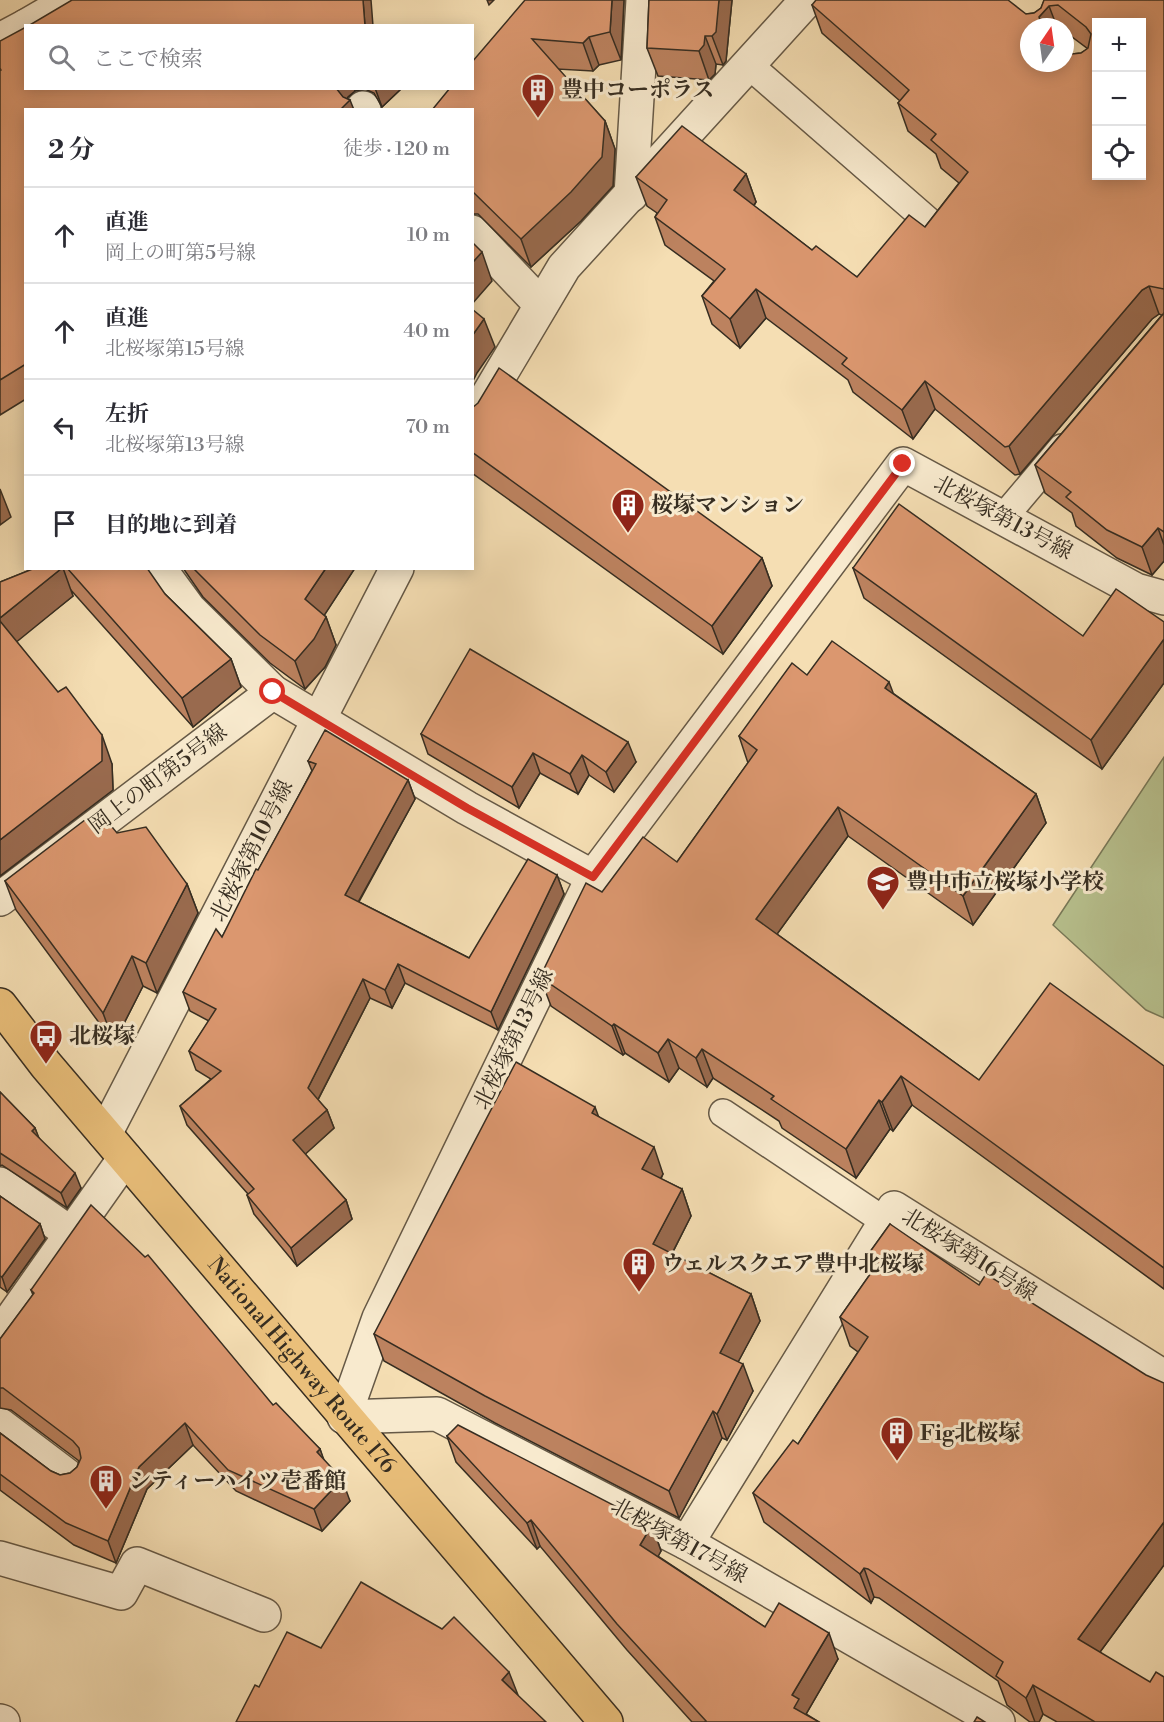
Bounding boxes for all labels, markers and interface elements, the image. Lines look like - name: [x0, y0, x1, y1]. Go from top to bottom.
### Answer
- north arrow: [1020, 18, 1074, 72]
- map controls: [1092, 18, 1146, 180]
- button: +: [1092, 18, 1146, 72]
- search box: [24, 24, 474, 90]
- icon: search: [45, 41, 78, 74]
- text: ここで検索: [93, 46, 203, 73]
- building icon: 豊中コーポラス: [520, 72, 556, 119]
- button: −: [1092, 72, 1146, 126]
- place label: 豊中コーポラス: [561, 77, 714, 104]
- button: locate: [1092, 126, 1146, 180]
- text: 2 分: [48, 134, 94, 166]
- text: 徒歩 · 120 m: [343, 137, 450, 162]
- text: 直進: [105, 209, 149, 236]
- icon: ahead: [48, 219, 81, 252]
- text: 10 m: [407, 223, 450, 248]
- text: 岡上の町第5号線: [105, 241, 256, 266]
- text: 直進: [105, 305, 149, 332]
- icon: ahead: [48, 315, 81, 348]
- text: 40 m: [403, 319, 450, 344]
- text: 北桜塚第15号線: [105, 337, 245, 362]
- text: 左折: [105, 401, 149, 428]
- icon: left: [48, 411, 81, 444]
- text: 70 m: [406, 415, 450, 440]
- text: 北桜塚第13号線: [105, 433, 245, 458]
- route end: [889, 450, 915, 476]
- street label: 北桜塚第13号線: [929, 470, 1077, 566]
- building icon: 桜塚マンション: [610, 487, 646, 534]
- place label: 桜塚マンション: [651, 492, 804, 519]
- icon: arrive: [48, 507, 81, 540]
- text: 目的地に到着: [105, 512, 237, 539]
- route start: [259, 678, 285, 704]
- street label: 岡上の町第5号線: [84, 718, 232, 840]
- street label: 北桜塚第10号線: [205, 776, 299, 926]
- school or university icon: 豊中市立桜塚小学校: [865, 864, 901, 911]
- place label: 豊中市立桜塚小学校: [906, 869, 1104, 896]
- street label: 北桜塚第13号線: [468, 964, 560, 1114]
- bus stop icon: 北桜塚: [28, 1018, 64, 1065]
- place label: 北桜塚: [69, 1023, 135, 1050]
- street label: 北桜塚第16号線: [897, 1203, 1041, 1307]
- building icon: ウェルスクエア豊中北桜塚: [621, 1246, 657, 1293]
- street label: National Highway Route 176: [202, 1251, 402, 1479]
- place label: ウェルスクエア豊中北桜塚: [662, 1251, 924, 1278]
- building icon: Fig北桜塚: [879, 1415, 915, 1462]
- place label: Fig北桜塚: [920, 1420, 1020, 1447]
- building icon: シティーハイツ壱番館: [88, 1463, 124, 1510]
- place label: シティーハイツ壱番館: [129, 1468, 346, 1495]
- street label: 北桜塚第17号線: [606, 1492, 752, 1590]

